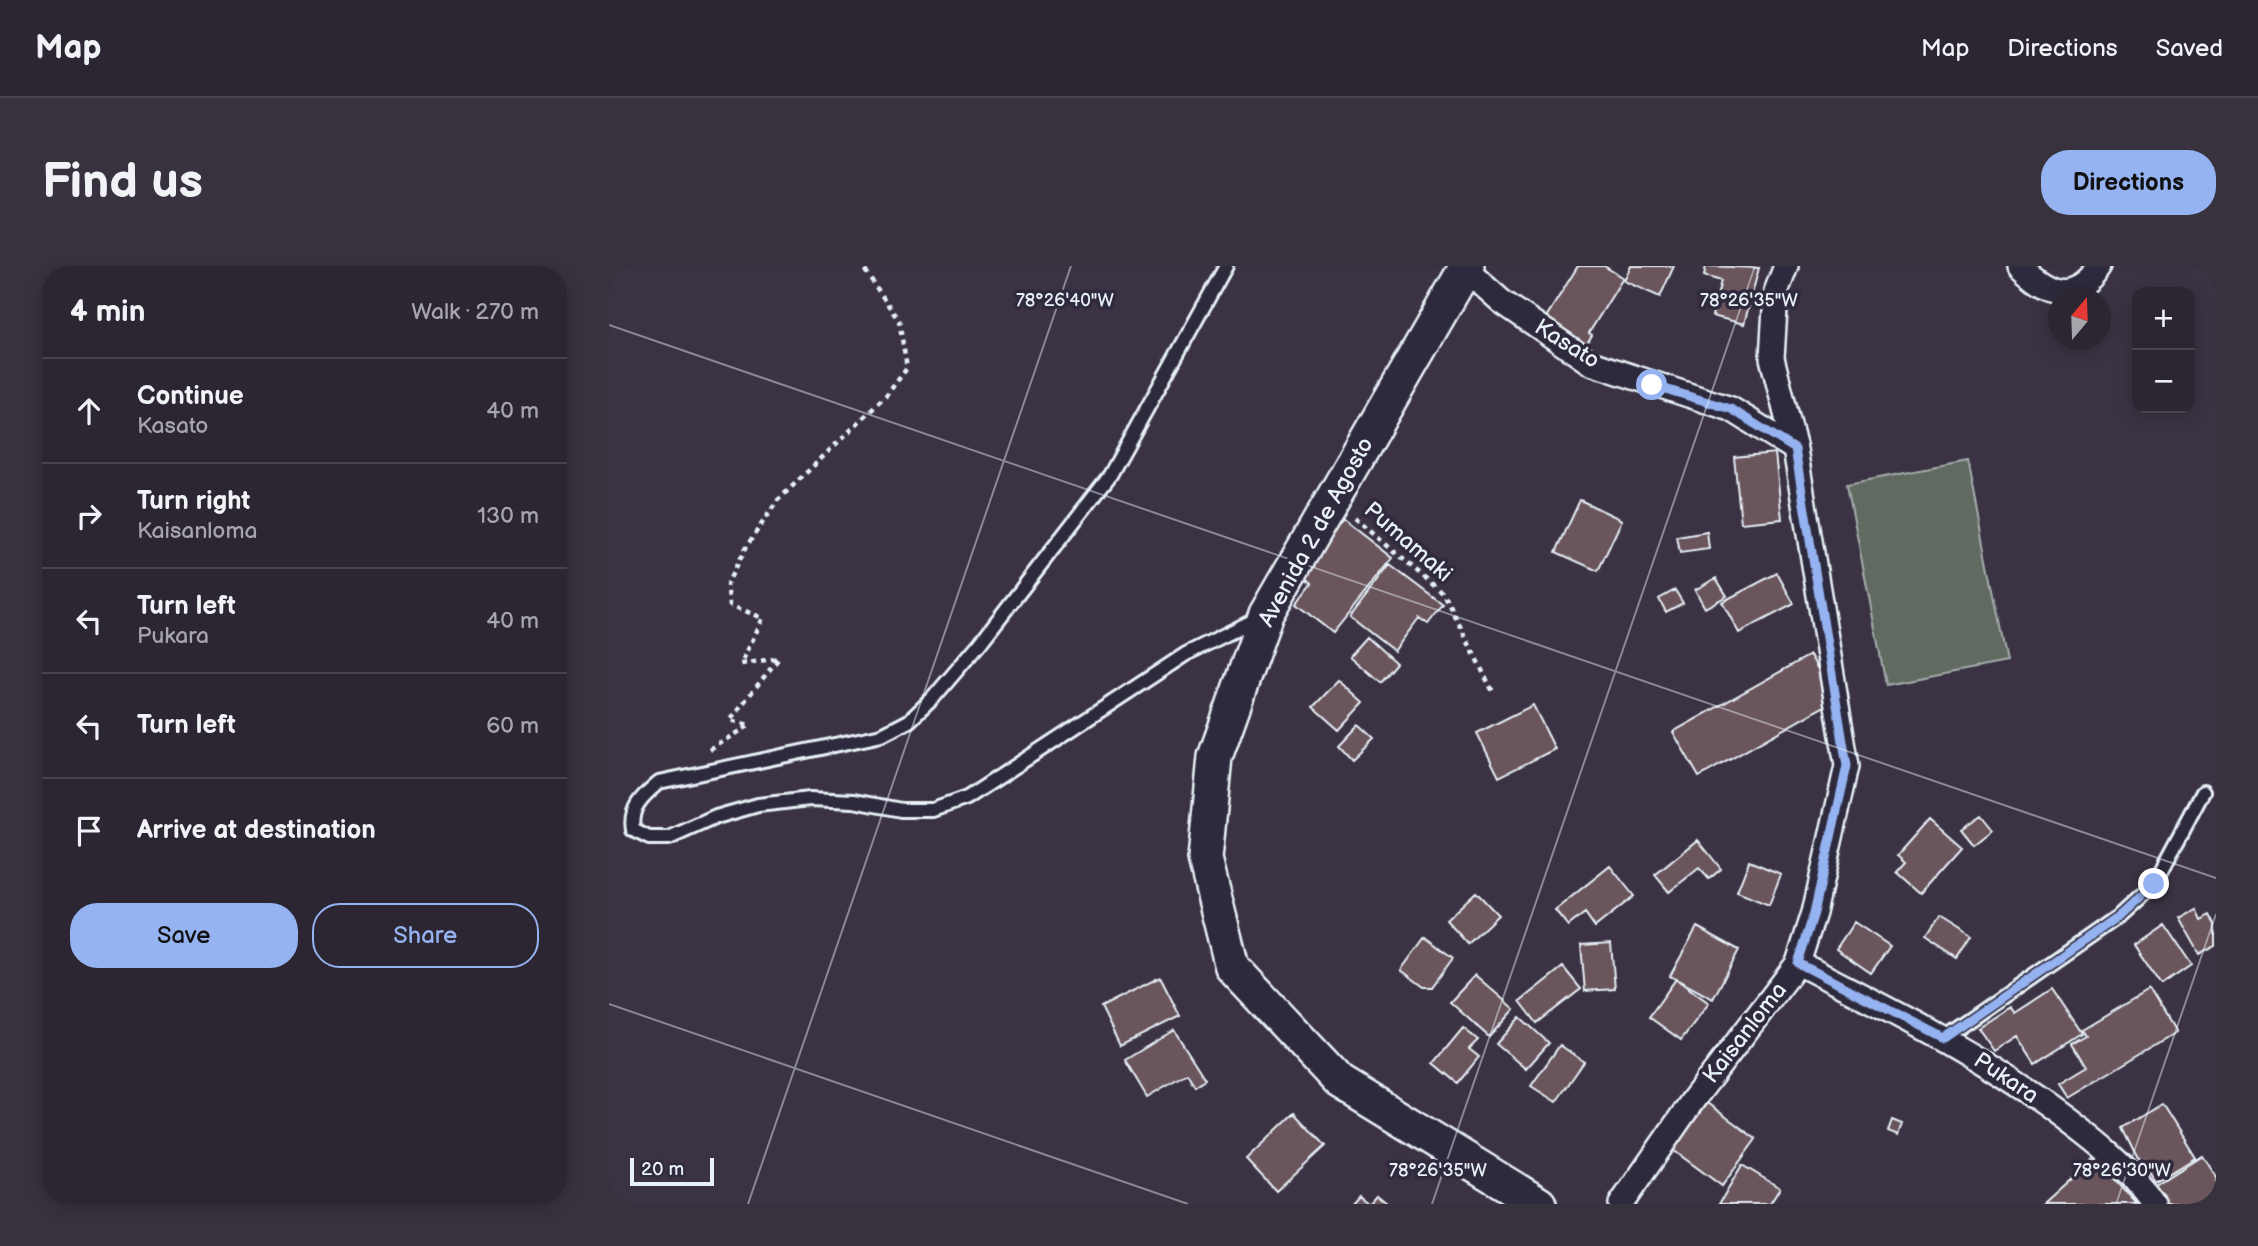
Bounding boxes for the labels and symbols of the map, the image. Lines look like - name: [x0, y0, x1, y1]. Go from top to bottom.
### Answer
- north arrow: [2048, 287, 2111, 350]
- text: 78°26'40"W: [1016, 290, 1115, 311]
- text: 78°26'35"W: [1700, 290, 1798, 311]
- street label: Kasato: [1529, 313, 1605, 375]
- route start: [1636, 369, 1667, 400]
- street label: Avenida 2 de Agosto: [1252, 432, 1380, 632]
- street label: Pumamaki: [1358, 496, 1458, 588]
- route end: [2138, 868, 2169, 899]
- street label: Kaisanloma: [1697, 977, 1793, 1089]
- street label: Pukara: [1968, 1046, 2044, 1110]
- scale bar: [630, 1155, 714, 1187]
- text: 78°26'35"W: [1389, 1160, 1487, 1181]
- text: 78°26'30"W: [2073, 1160, 2172, 1181]

